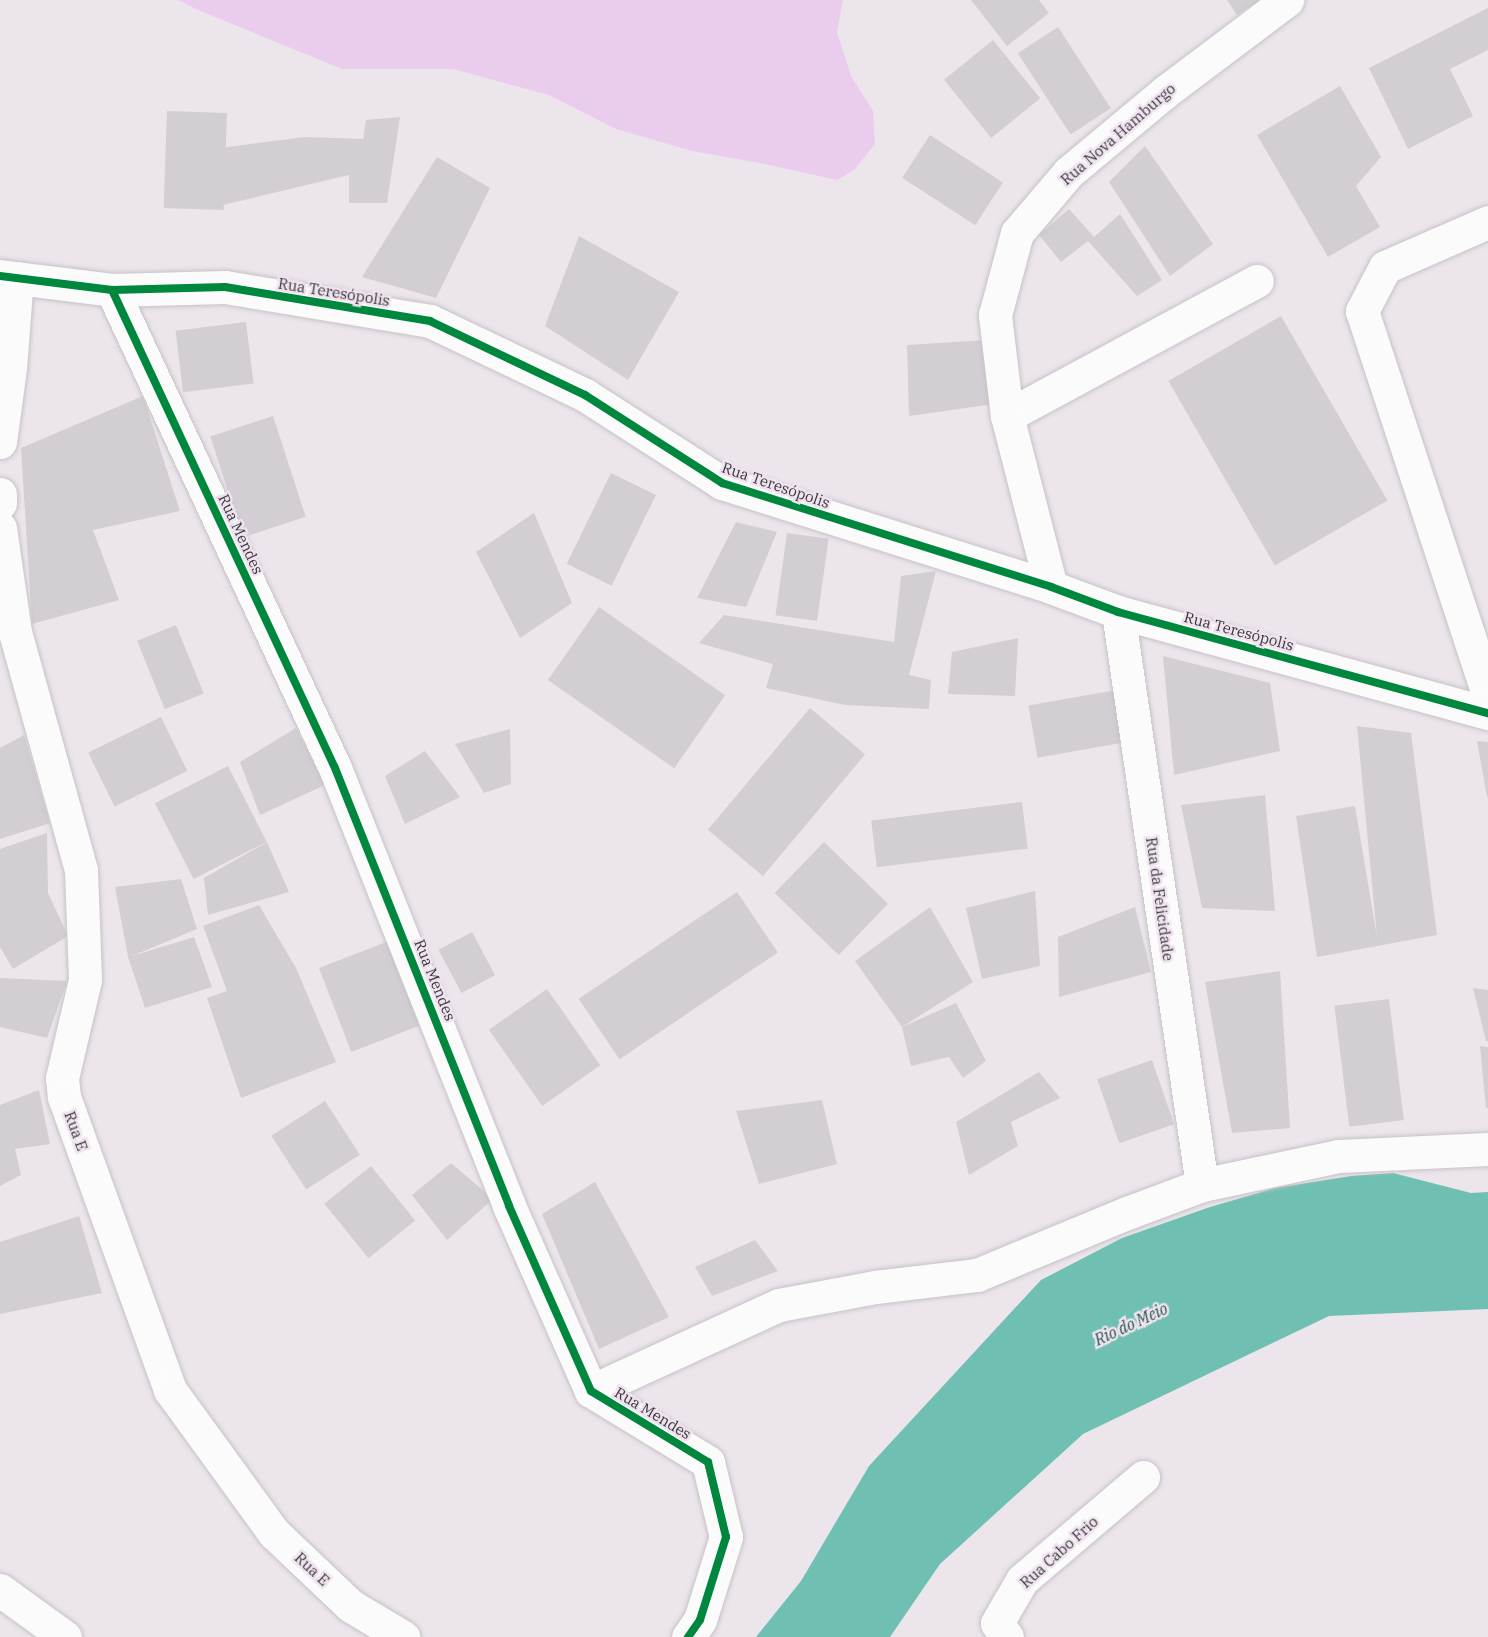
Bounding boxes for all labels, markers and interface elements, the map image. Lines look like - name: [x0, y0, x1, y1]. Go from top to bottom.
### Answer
- street label: Rua Nova Hamburgo: [1057, 79, 1179, 189]
- street label: Rua Teresópolis: [277, 274, 391, 310]
- street label: Rua Teresópolis: [720, 458, 832, 512]
- street label: Rua Mendes: [215, 491, 267, 577]
- street label: Rua Teresópolis: [1182, 608, 1296, 654]
- street label: Rua da Felicidade: [1142, 836, 1178, 962]
- street label: Rua Mendes: [411, 937, 459, 1023]
- street label: Rua E: [61, 1109, 91, 1153]
- water label: Rio do Meio: [1091, 1299, 1171, 1349]
- street label: Rua Mendes: [611, 1383, 695, 1443]
- street label: Rua Cabo Frio: [1016, 1512, 1102, 1592]
- street label: Rua E: [291, 1549, 333, 1589]

